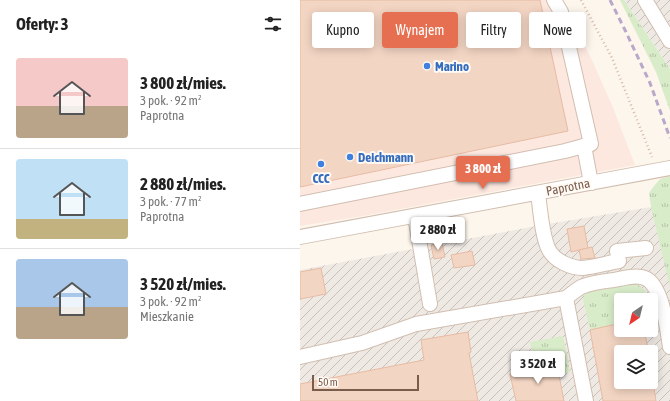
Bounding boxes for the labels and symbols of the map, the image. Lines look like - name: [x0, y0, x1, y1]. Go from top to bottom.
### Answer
- place label: Marino: [435, 59, 469, 74]
- marker: Marino: [422, 61, 432, 71]
- place label: Deichmann: [358, 150, 413, 165]
- marker: Deichmann: [345, 152, 355, 162]
- pin: 3 800 zł: [442, 156, 524, 190]
- marker: CCC: [316, 159, 326, 169]
- place label: CCC: [312, 171, 330, 186]
- street label: Paprotna: [545, 175, 591, 199]
- pin: 2 880 zł: [397, 217, 479, 251]
- north arrow: [614, 293, 658, 337]
- pin: 3 520 zł: [497, 351, 579, 385]
- scale bar: [312, 373, 419, 392]

